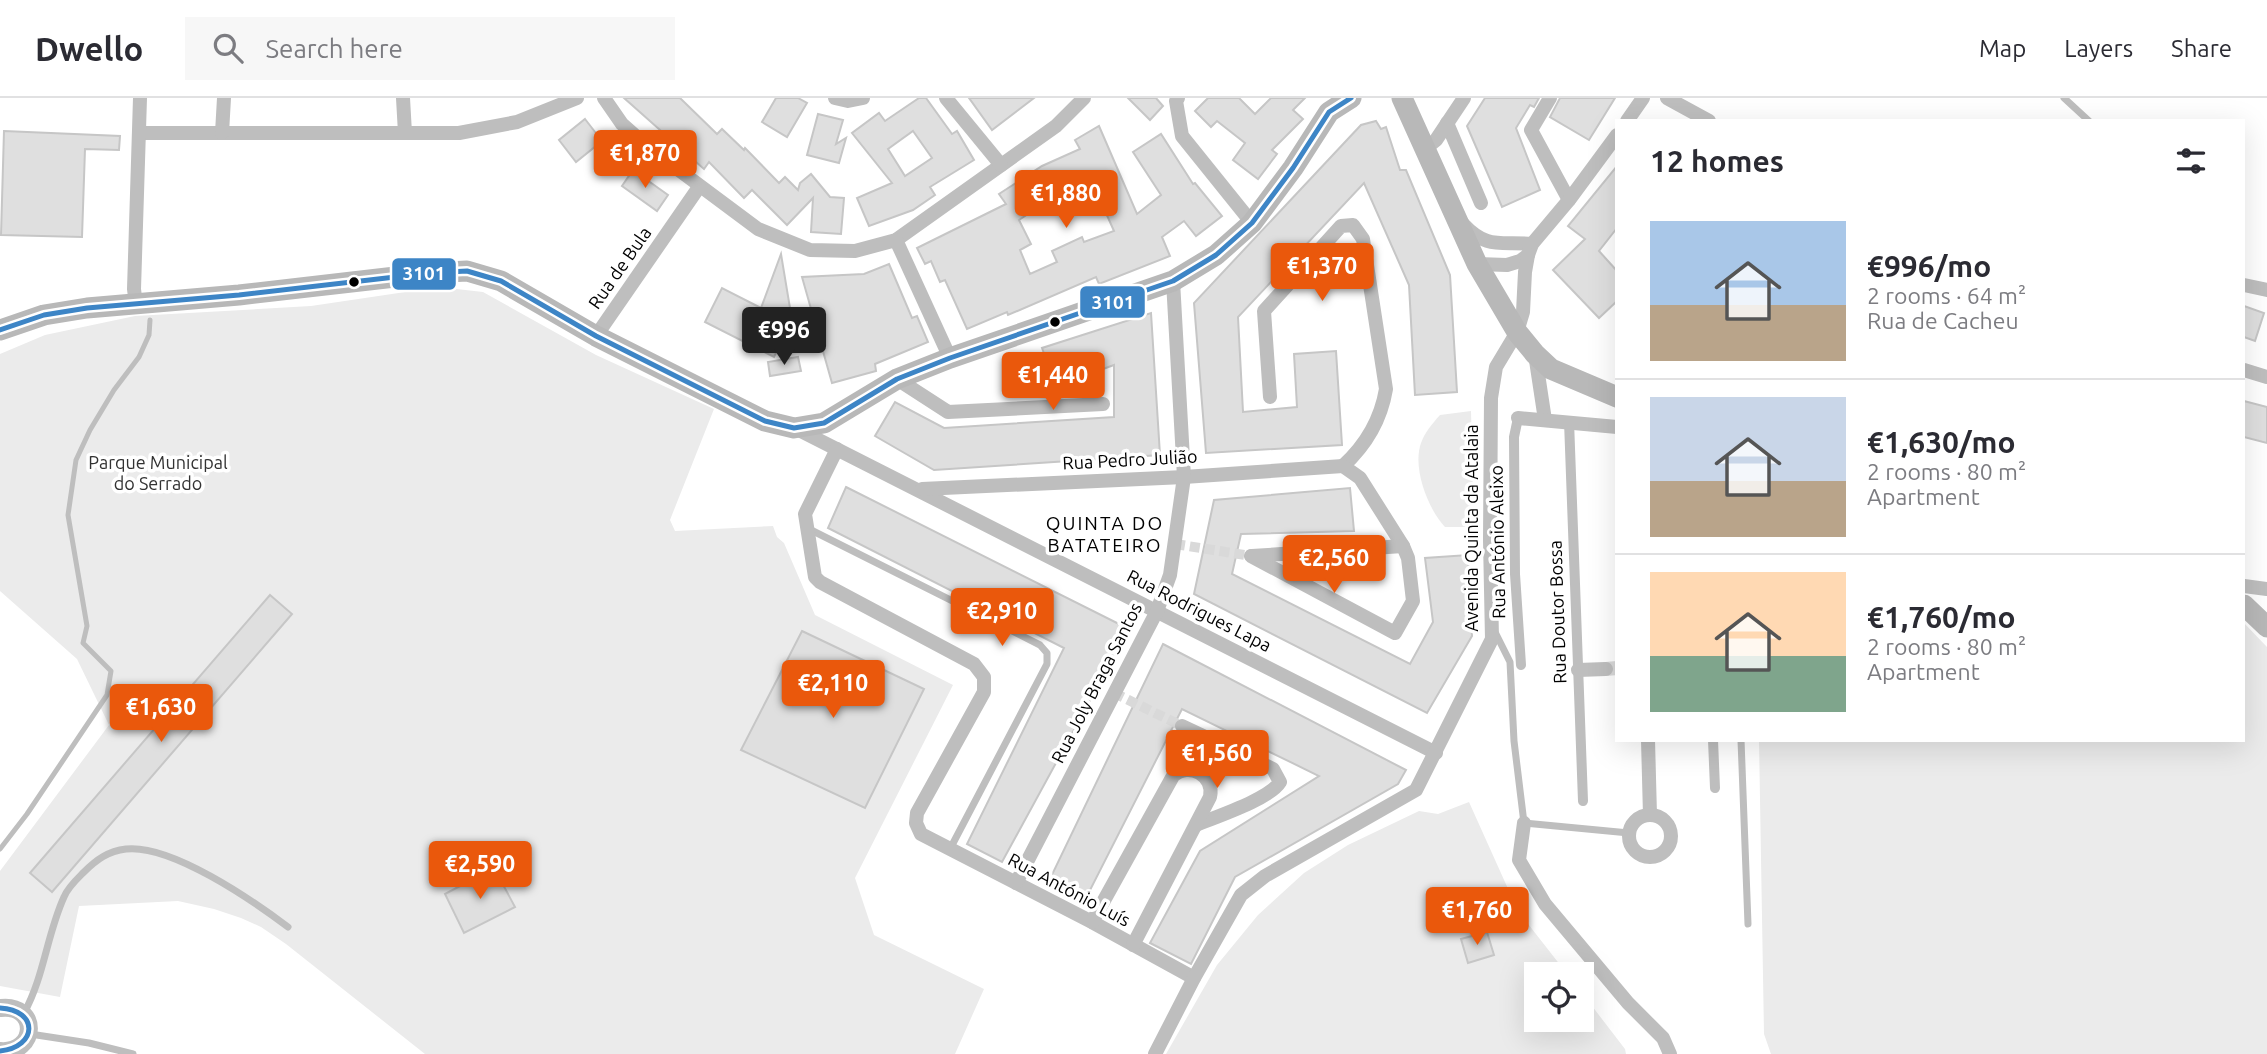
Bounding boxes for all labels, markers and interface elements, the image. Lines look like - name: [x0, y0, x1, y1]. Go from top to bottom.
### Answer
- search box: [185, 17, 675, 80]
- icon: search: [209, 29, 247, 67]
- text: Dwello: [35, 30, 143, 67]
- text: Search here: [265, 34, 403, 63]
- text: Map: [1979, 35, 2026, 62]
- text: Layers: [2064, 35, 2133, 62]
- text: Share: [2171, 35, 2232, 62]
- pin: €1,870: [588, 130, 702, 190]
- text: €1,870: [610, 140, 680, 165]
- icon: filters: [2172, 142, 2210, 180]
- text: 12 homes: [1650, 144, 1784, 178]
- pin: €1,880: [1009, 170, 1123, 230]
- text: €1,880: [1031, 180, 1101, 205]
- street label: Rua de Bula: [584, 223, 655, 312]
- pin: €1,370: [1265, 244, 1379, 303]
- icon: home: [1706, 249, 1790, 333]
- text: €996/mo: [1867, 249, 1991, 283]
- text: €1,370: [1287, 253, 1357, 278]
- line badge: 3101: [391, 257, 457, 291]
- text: 3101: [403, 262, 445, 284]
- unlabelled marker: [347, 275, 361, 289]
- text: 2 rooms · 64 m²: [1867, 283, 2026, 308]
- line badge: 3101: [1079, 285, 1146, 319]
- text: 3101: [1092, 291, 1134, 313]
- pin: €996: [743, 308, 825, 367]
- text: Rua de Cacheu: [1867, 308, 2019, 333]
- unlabelled marker: [1048, 315, 1062, 329]
- text: €996: [758, 317, 810, 342]
- pin: €1,440: [996, 352, 1110, 412]
- text: €1,440: [1018, 362, 1088, 387]
- street label: Avenida Quinta da Atalaia: [1461, 424, 1482, 632]
- icon: home: [1706, 425, 1790, 509]
- text: €1,630/mo: [1867, 425, 2016, 459]
- street label: Rua Pedro Julião: [1062, 445, 1198, 473]
- park label: Parque Municipal do Serrado: [88, 452, 228, 493]
- text: 2 rooms · 80 m²: [1867, 459, 2026, 484]
- street label: Rua António Aleixo: [1486, 465, 1508, 619]
- text: Apartment: [1867, 484, 1980, 509]
- district label: QUINTA DO BATATEIRO: [1046, 512, 1164, 556]
- pin: €2,560: [1277, 536, 1391, 595]
- street label: Rua Doutor Bossa: [1544, 540, 1570, 684]
- text: €2,560: [1299, 545, 1369, 570]
- street label: Rua Rodrigues Lapa: [1124, 565, 1275, 655]
- pin: €2,910: [945, 588, 1059, 648]
- text: €2,910: [967, 598, 1037, 623]
- street label: Rua Joly Braga Santos: [1047, 599, 1145, 766]
- icon: home: [1706, 600, 1790, 684]
- text: €1,760/mo: [1867, 600, 2016, 634]
- text: 2 rooms · 80 m²: [1867, 634, 2026, 659]
- text: Apartment: [1867, 659, 1980, 684]
- pin: €2,110: [776, 660, 890, 720]
- text: €2,110: [798, 670, 868, 695]
- pin: €1,630: [104, 684, 218, 744]
- text: €1,630: [126, 694, 196, 719]
- pin: €1,560: [1160, 730, 1274, 790]
- text: €1,560: [1182, 740, 1252, 765]
- pin: €2,590: [423, 842, 537, 901]
- street label: Rua António Luís: [1005, 849, 1134, 930]
- text: €2,590: [445, 851, 515, 876]
- pin: €1,760: [1420, 888, 1534, 947]
- text: €1,760: [1442, 897, 1512, 922]
- map controls: [1524, 962, 1594, 1032]
- button: locate: [1524, 962, 1594, 1032]

